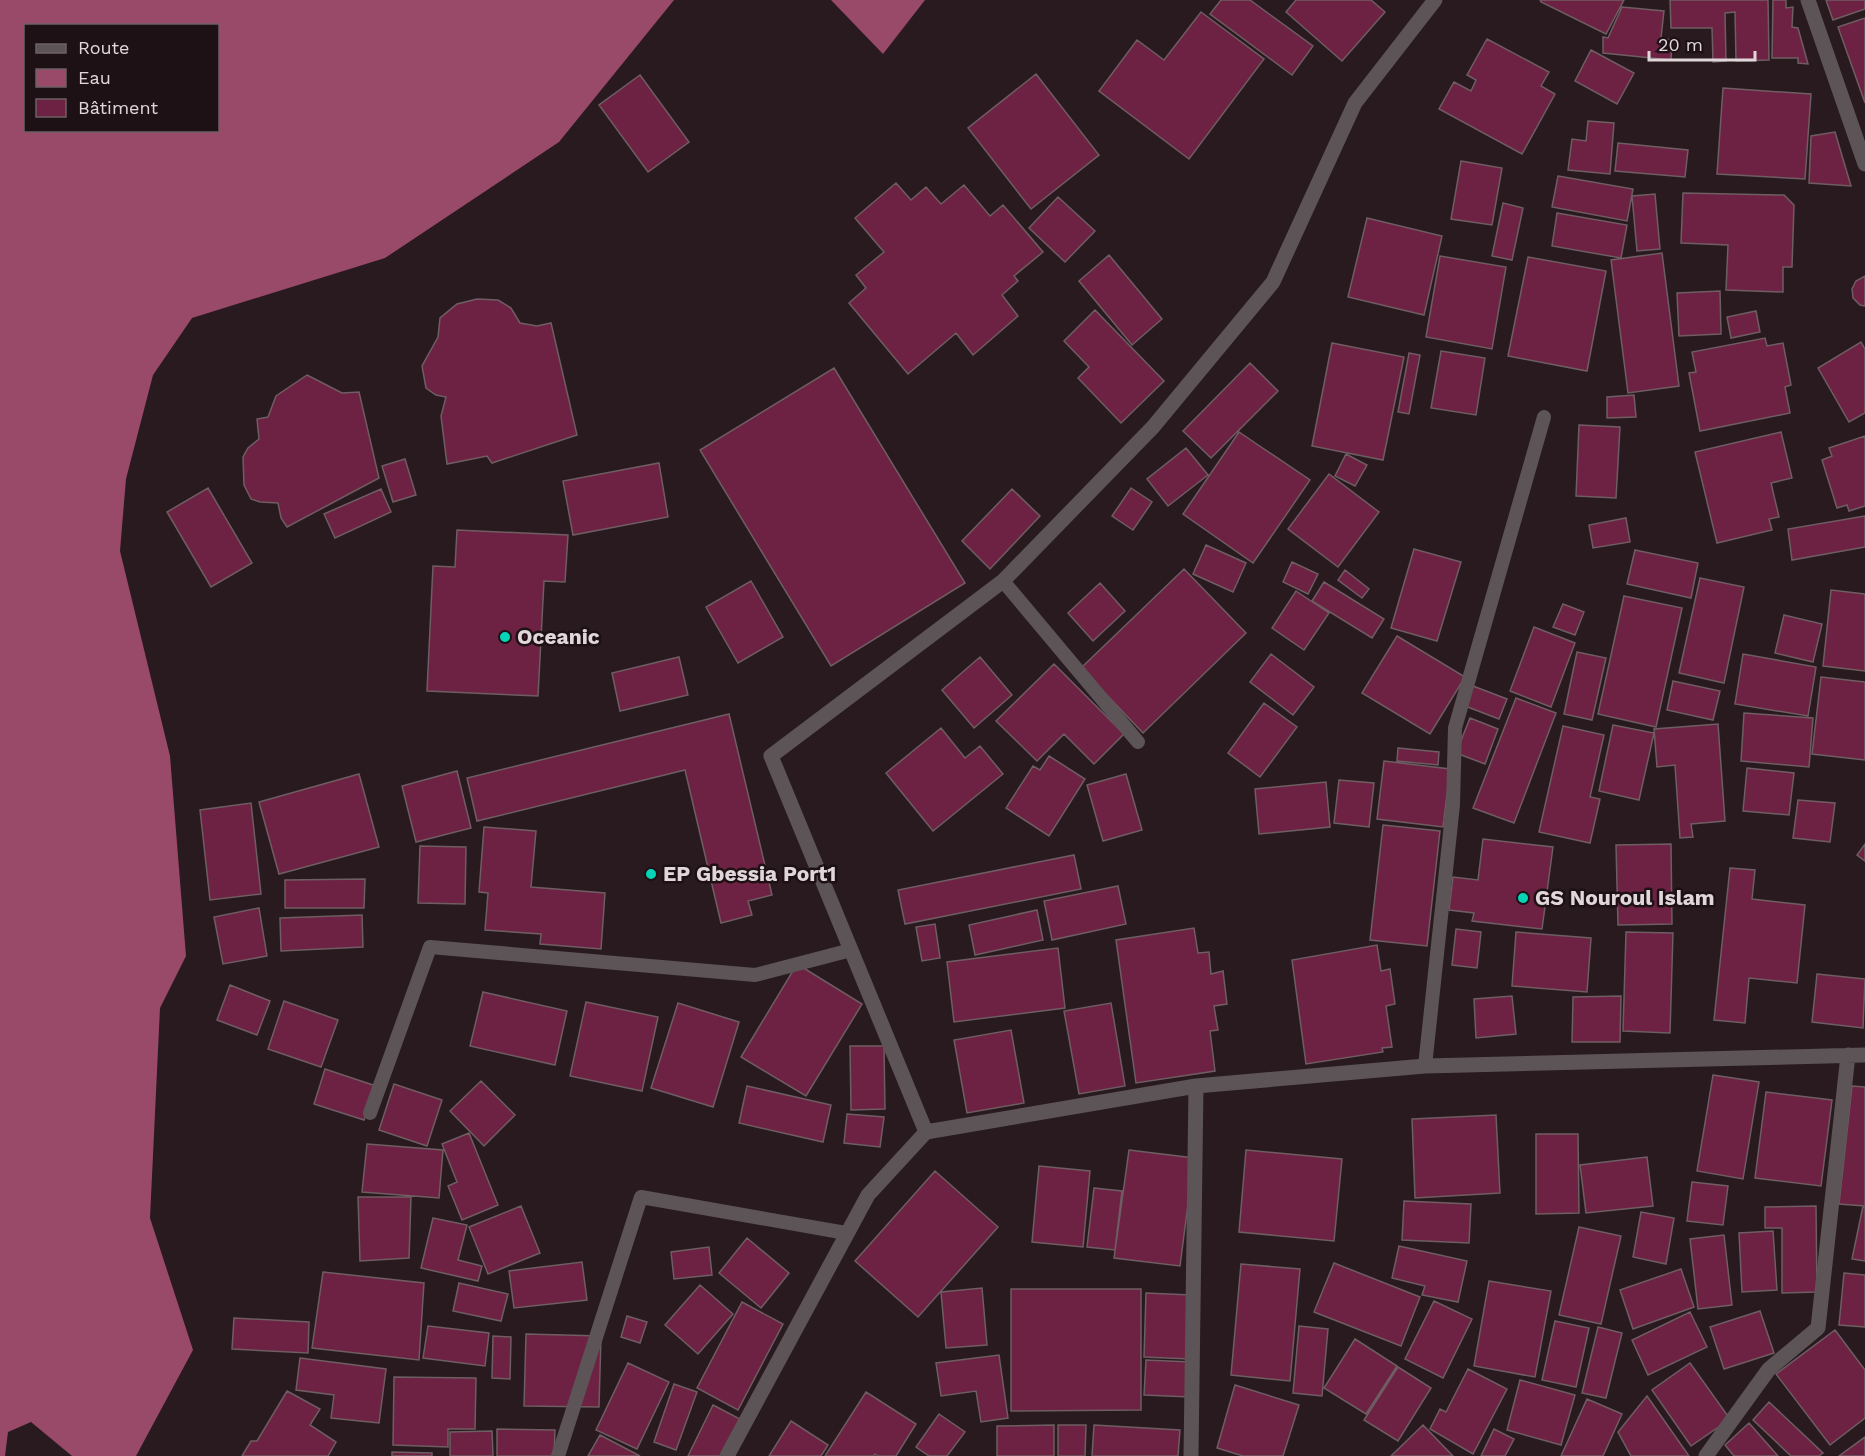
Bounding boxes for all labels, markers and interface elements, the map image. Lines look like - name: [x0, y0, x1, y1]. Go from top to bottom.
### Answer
- legend: [24, 24, 219, 132]
- scale bar: [1649, 24, 1756, 62]
- text: 20 m: [1658, 34, 1703, 55]
- text: Route: [78, 37, 130, 58]
- text: Eau: [78, 67, 111, 88]
- text: Bâtiment: [78, 97, 158, 118]
- place label: Oceanic: [517, 624, 600, 649]
- marker: Oceanic: [498, 630, 512, 644]
- place label: EP Gbessia Port1: [663, 861, 836, 886]
- marker: EP Gbessia Port1: [644, 867, 658, 881]
- place label: GS Nouroul Islam: [1535, 885, 1715, 910]
- marker: GS Nouroul Islam: [1516, 891, 1530, 905]

